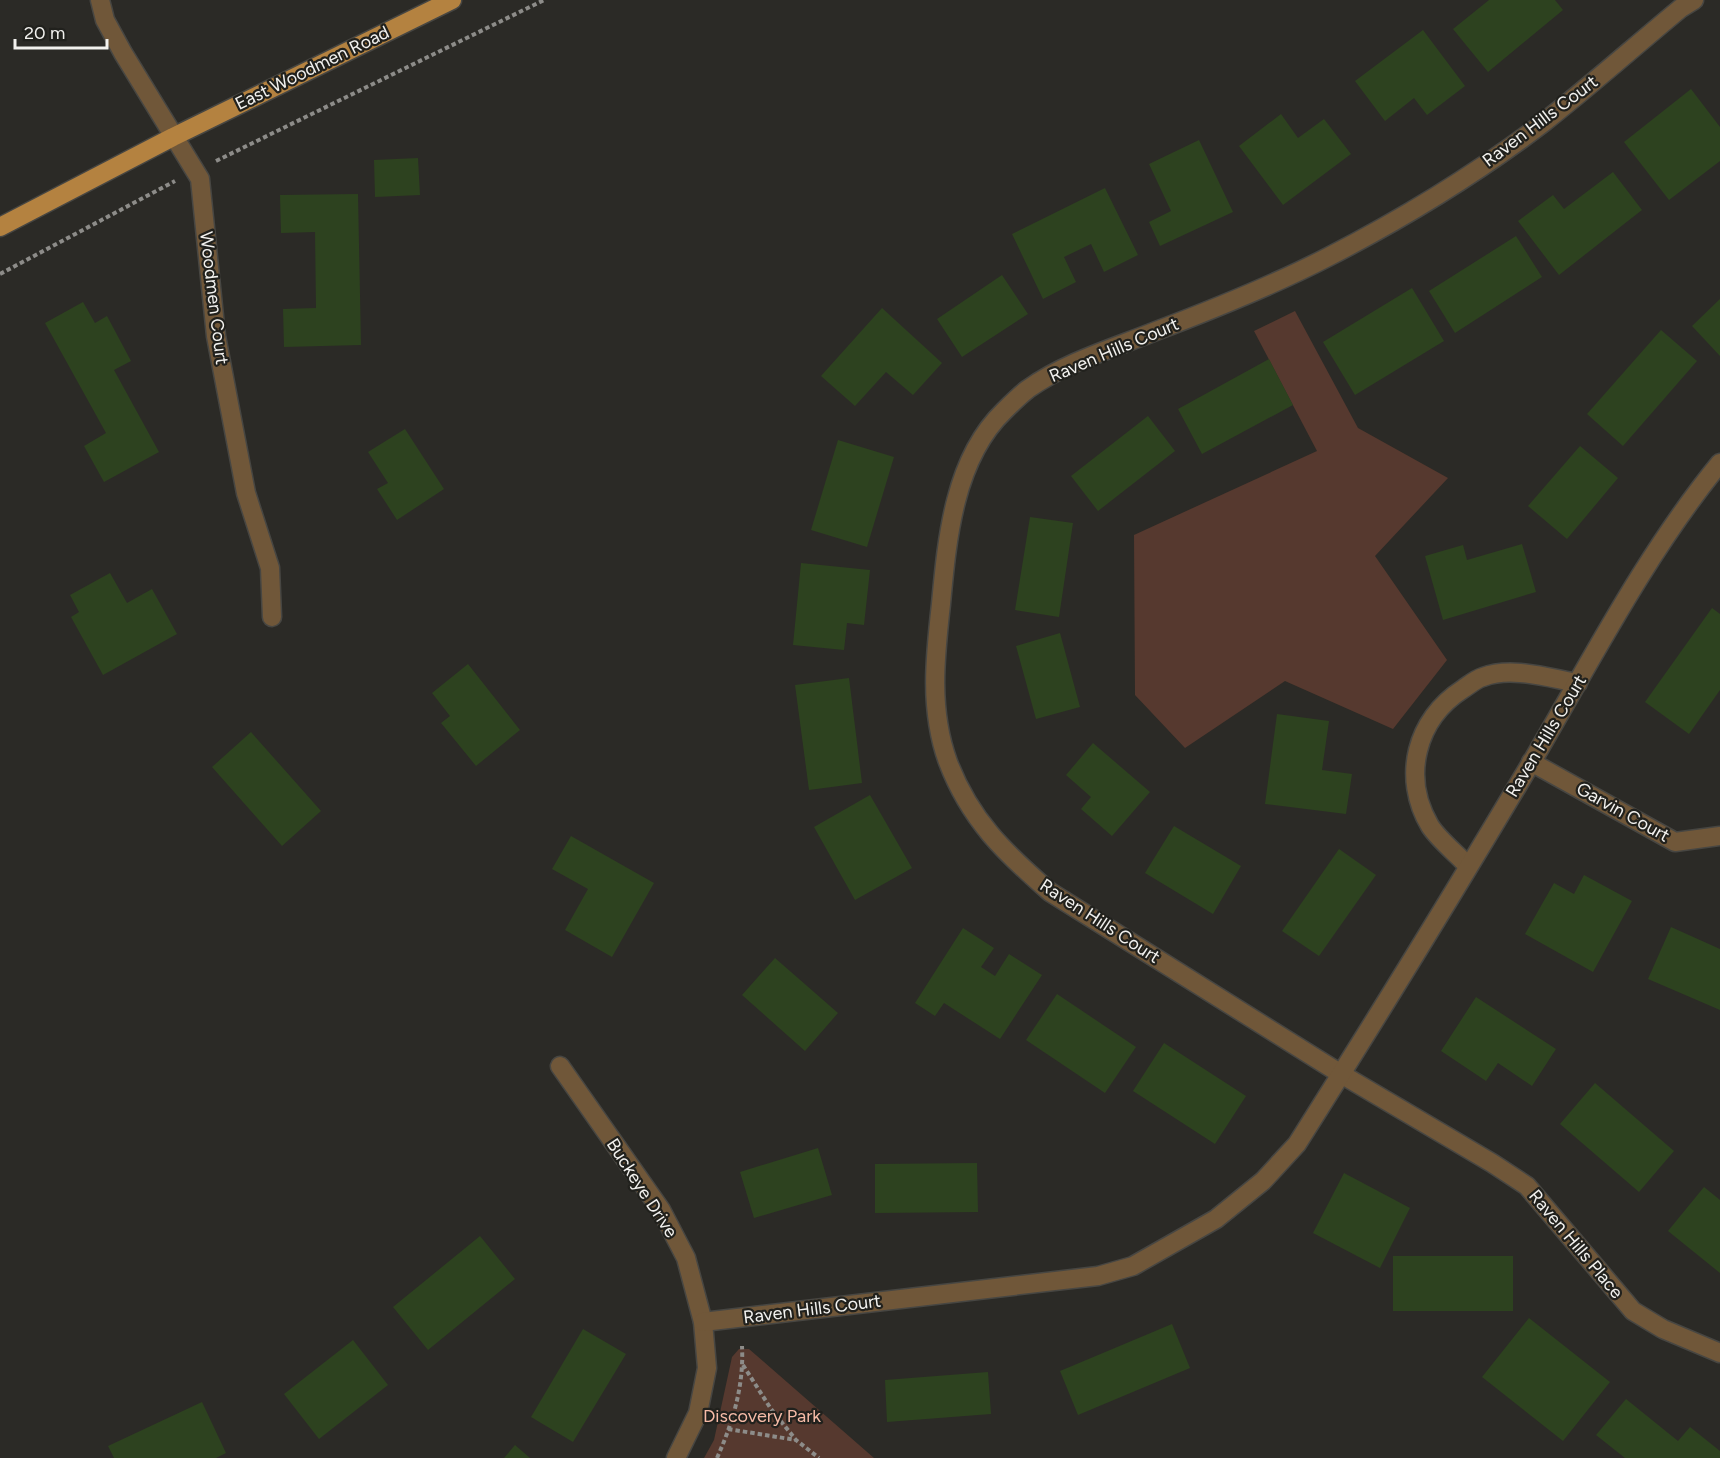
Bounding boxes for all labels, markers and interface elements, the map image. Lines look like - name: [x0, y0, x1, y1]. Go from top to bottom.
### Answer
- scale bar: [15, 12, 106, 50]
- street label: East Woodmen Road: [231, 21, 393, 115]
- text: 20 m: [24, 22, 65, 44]
- street label: Raven Hills Court: [1478, 70, 1602, 171]
- street label: Woodmen Court: [195, 230, 233, 366]
- street label: Raven Hills Court: [1046, 313, 1182, 387]
- street label: Raven Hills Court: [1501, 671, 1591, 801]
- street label: Garvin Court: [1572, 777, 1674, 847]
- street label: Raven Hills Court: [1036, 874, 1164, 968]
- street label: Buckeye Drive: [602, 1134, 682, 1242]
- street label: Raven Hills Place: [1524, 1185, 1628, 1303]
- street label: Raven Hills Court: [742, 1290, 882, 1328]
- park label: Discovery Park: [703, 1405, 821, 1427]

